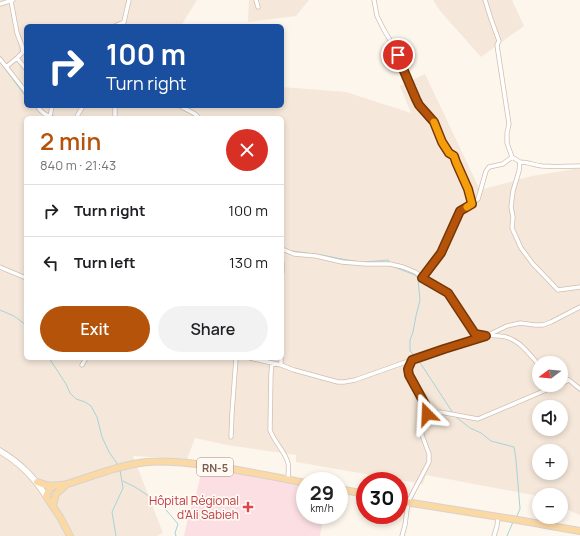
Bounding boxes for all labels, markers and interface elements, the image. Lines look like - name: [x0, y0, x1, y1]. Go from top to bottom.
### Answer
- text: 100 m: [106, 35, 186, 73]
- pin: [381, 38, 415, 72]
- icon: right: [40, 40, 92, 92]
- icon: arrive: [387, 44, 409, 66]
- text: Turn right: [106, 71, 187, 95]
- text: 2 min: [40, 124, 101, 157]
- button: close: [226, 129, 268, 171]
- text: 840 m · 21:43: [40, 156, 116, 174]
- icon: right: [40, 200, 62, 222]
- text: Turn right: [74, 200, 145, 221]
- text: 100 m: [228, 200, 268, 221]
- icon: left: [40, 252, 62, 274]
- text: Turn left: [74, 252, 136, 273]
- text: 130 m: [229, 252, 268, 273]
- button: Exit: [40, 306, 150, 352]
- button: Share: [158, 306, 268, 352]
- north arrow: [532, 356, 568, 392]
- map controls: [532, 356, 568, 524]
- position arrow: [406, 393, 448, 435]
- button: sound: [532, 400, 568, 436]
- button: +: [532, 444, 568, 480]
- road number: RN-5: [197, 458, 233, 476]
- speed limit sign: 30: [356, 472, 408, 524]
- text: 29: [310, 479, 334, 506]
- button: −: [532, 488, 568, 524]
- place label: Hôpital Régional d'Ali Sabieh: [149, 492, 239, 523]
- marker: Hôpital Régional d'Ali Sabieh: [242, 501, 254, 513]
- text: km/h: [310, 501, 334, 515]

